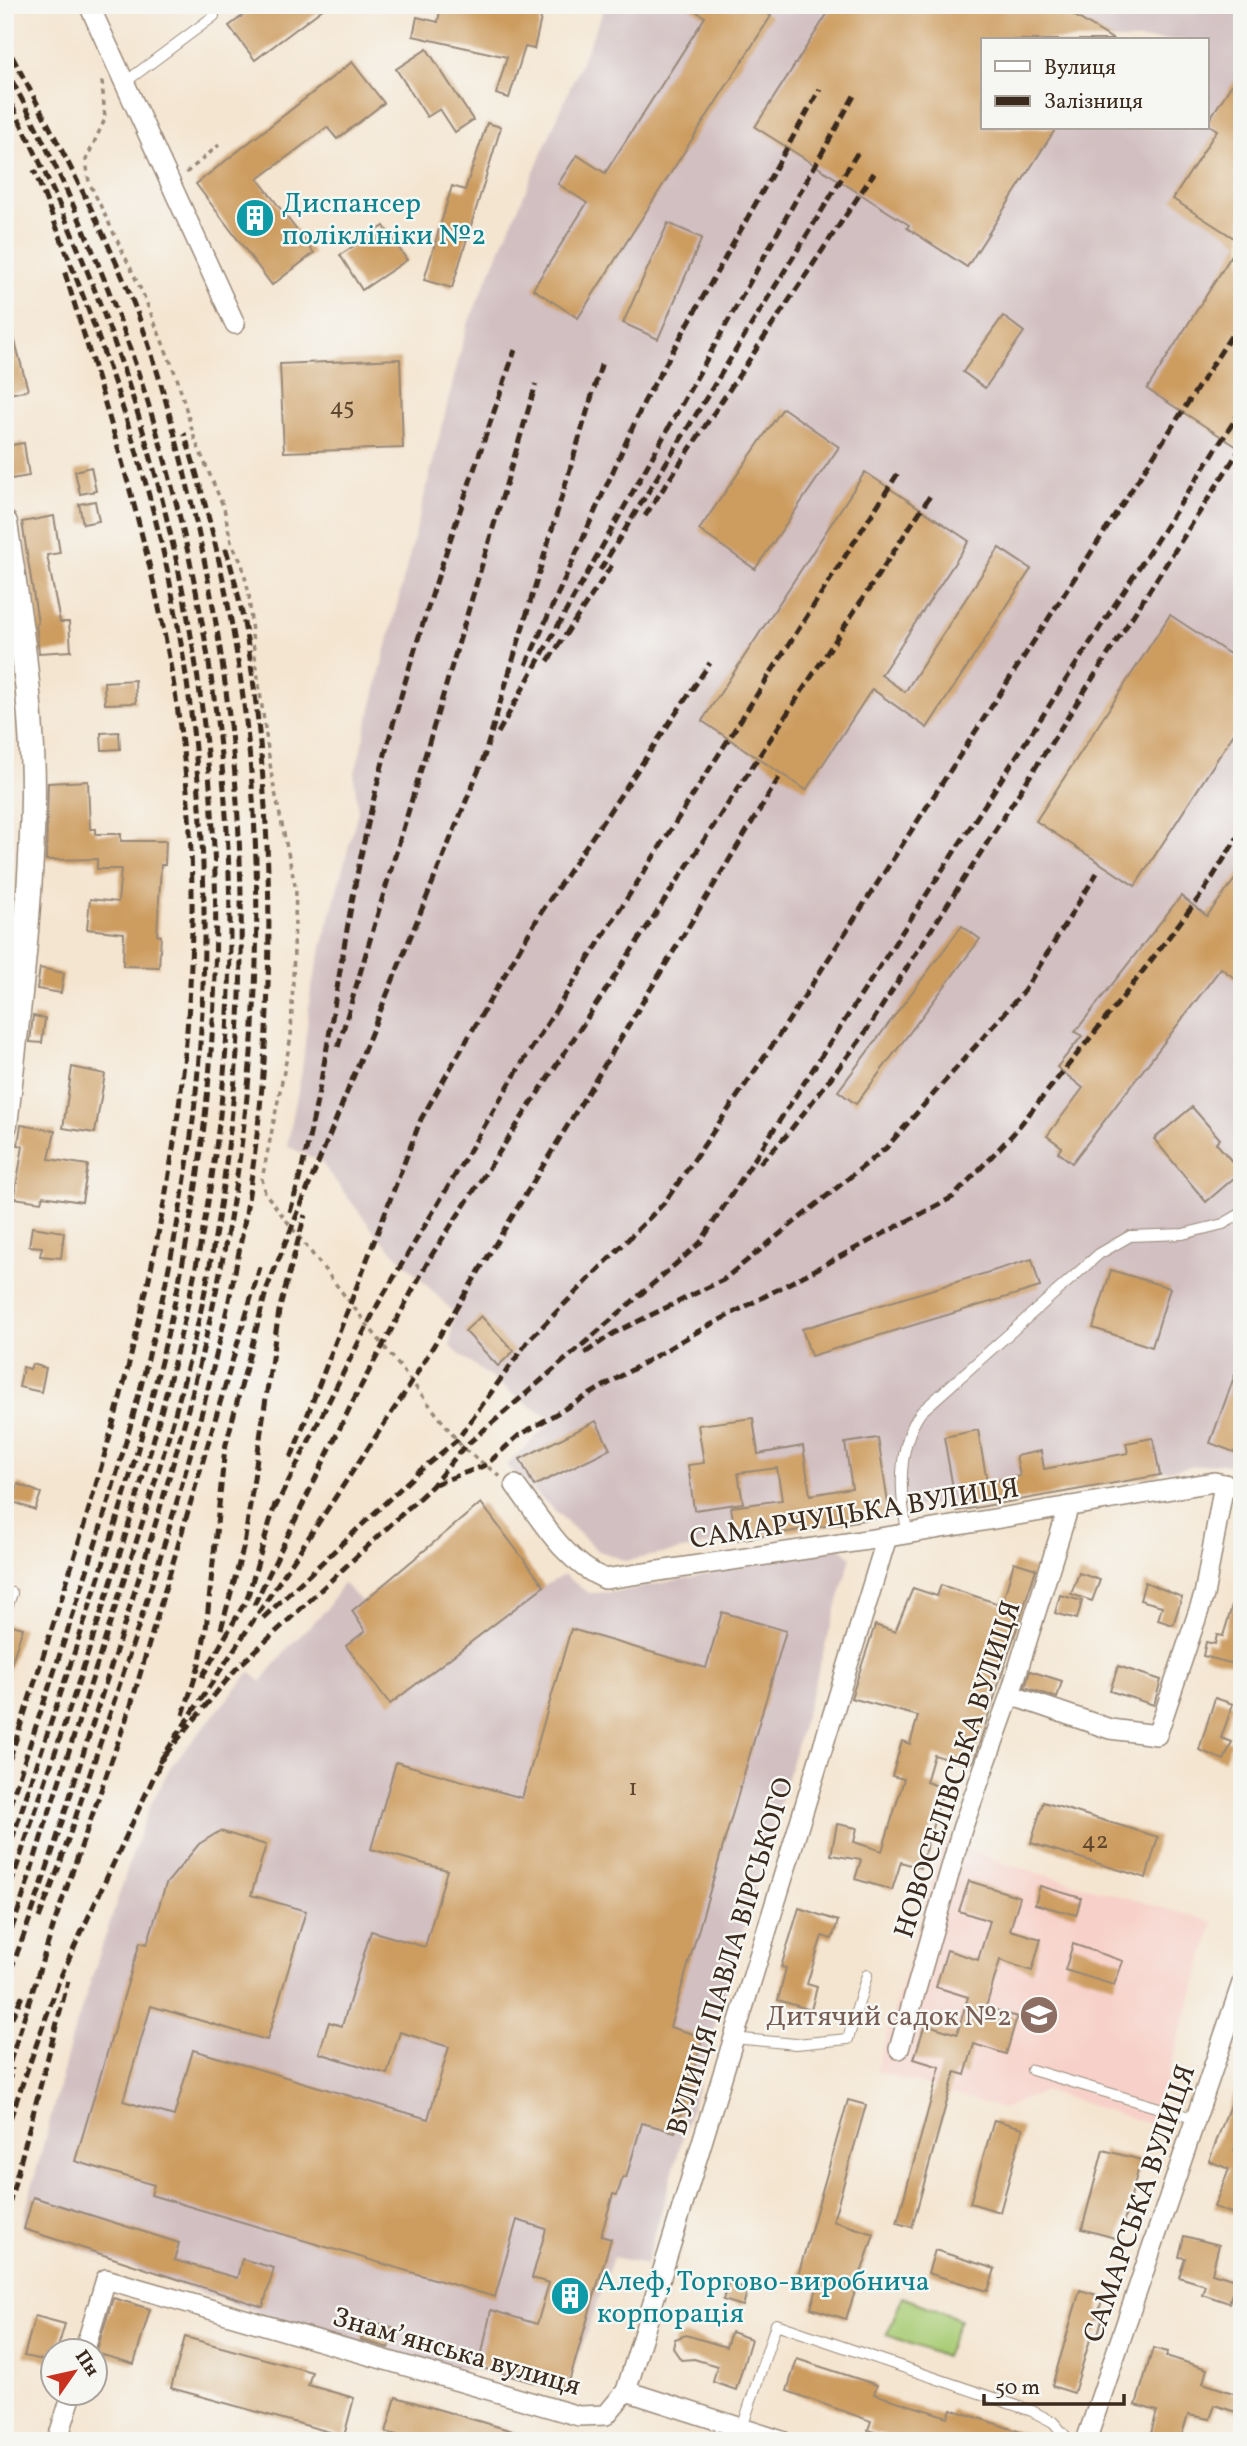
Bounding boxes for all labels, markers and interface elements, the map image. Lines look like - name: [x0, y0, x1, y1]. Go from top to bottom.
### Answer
- legend: [981, 38, 1208, 130]
- text: Вулиця: [1044, 54, 1116, 83]
- text: Залізниця: [1044, 88, 1143, 117]
- place label: Диспансер поліклініки №2: [282, 185, 486, 256]
- building icon: Диспансер поліклініки №2: [234, 197, 276, 239]
- house number: 45: [329, 391, 355, 425]
- street label: САМАРЧУЦЬКА ВУЛИЦЯ: [687, 1469, 1022, 1560]
- street label: НОВОСЕЛІВСЬКА ВУЛИЦЯ: [885, 1596, 1031, 1944]
- house number: 1: [628, 1772, 638, 1806]
- street label: ВУЛИЦЯ ПАВЛА ВІРСЬКОГО: [658, 1773, 804, 2141]
- house number: 42: [1081, 1825, 1109, 1859]
- school or university icon: Дитячий садок №2: [1018, 1994, 1060, 2036]
- place label: Дитячий садок №2: [766, 1998, 1012, 2037]
- street label: САМАРСЬКА ВУЛИЦЯ: [1074, 2060, 1206, 2348]
- place label: Алеф, Торгово-виробнича корпорація: [597, 2263, 930, 2334]
- building icon: Алеф, Торгово-виробнича корпорація: [549, 2275, 591, 2317]
- street label: Знамʼянська вулиця: [328, 2298, 585, 2406]
- north arrow: [38, 2338, 108, 2408]
- text: Пн: [68, 2345, 105, 2382]
- scale bar: [984, 2362, 1124, 2406]
- text: 50 m: [995, 2374, 1040, 2403]

